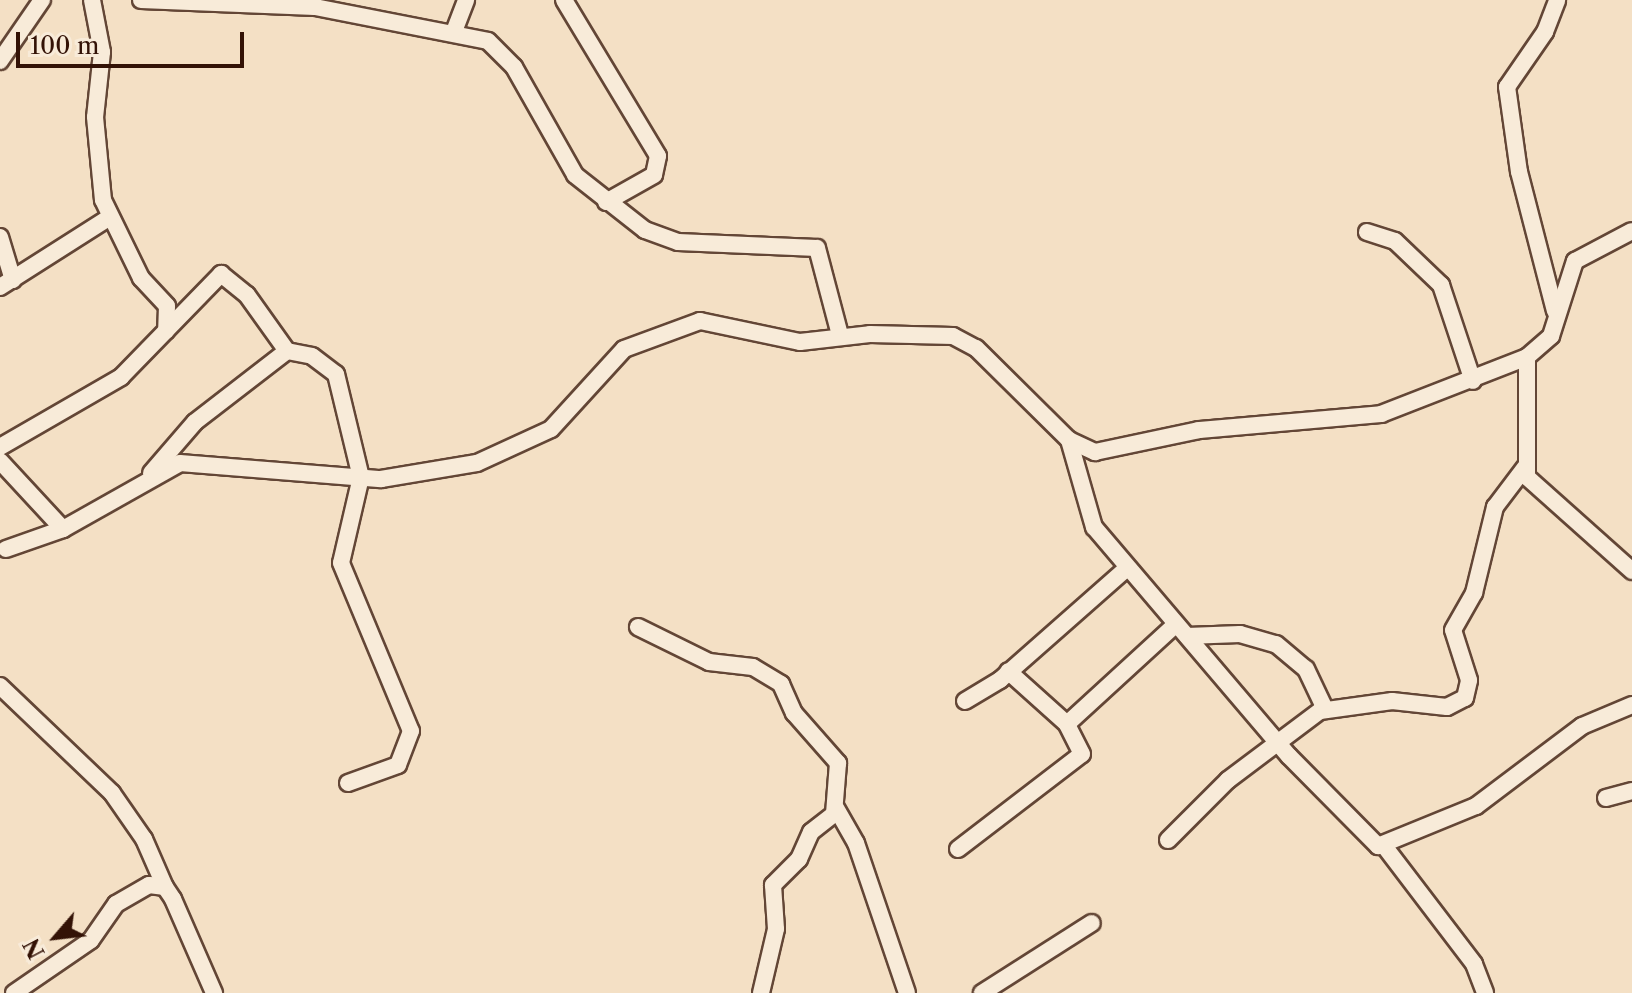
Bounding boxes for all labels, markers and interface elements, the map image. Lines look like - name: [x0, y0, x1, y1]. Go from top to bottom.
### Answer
- scale bar: [20, 16, 248, 66]
- text: 100 m: [30, 31, 99, 60]
- north arrow: [16, 897, 96, 977]
- text: N: [18, 934, 51, 963]

